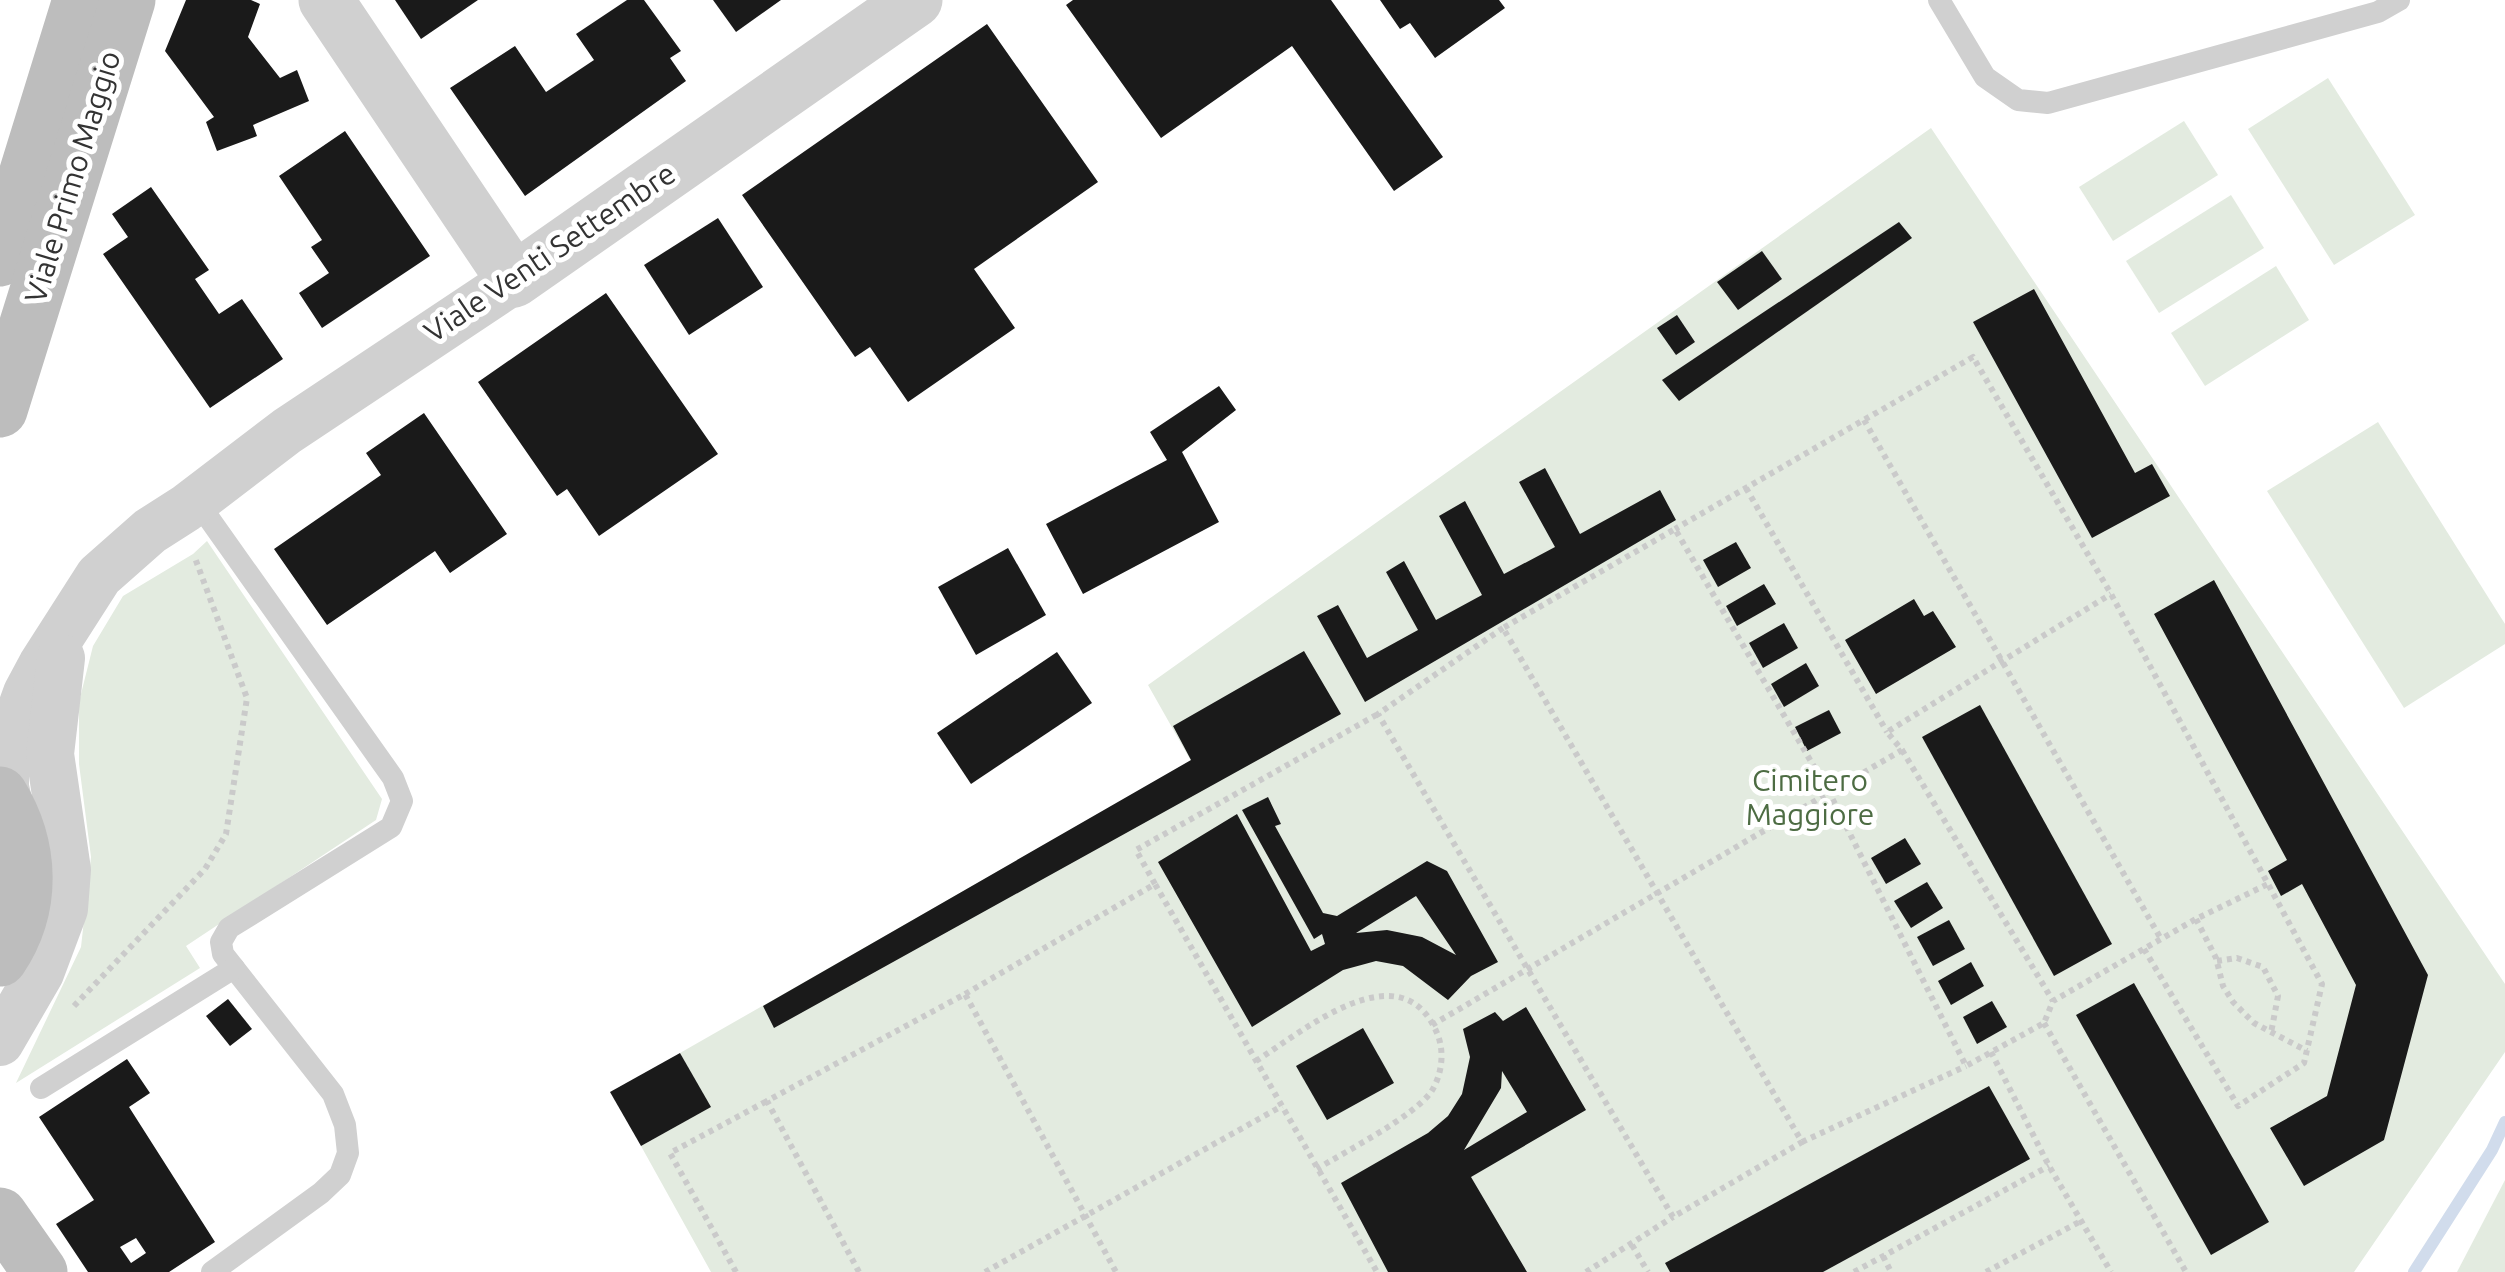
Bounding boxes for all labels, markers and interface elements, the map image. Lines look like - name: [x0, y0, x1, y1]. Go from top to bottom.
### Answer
- street label: Viale Primo Maggio: [18, 47, 127, 307]
- street label: Viale Venti Settembre: [418, 156, 681, 349]
- park label: Cimitero Maggiore: [1746, 763, 1874, 831]

